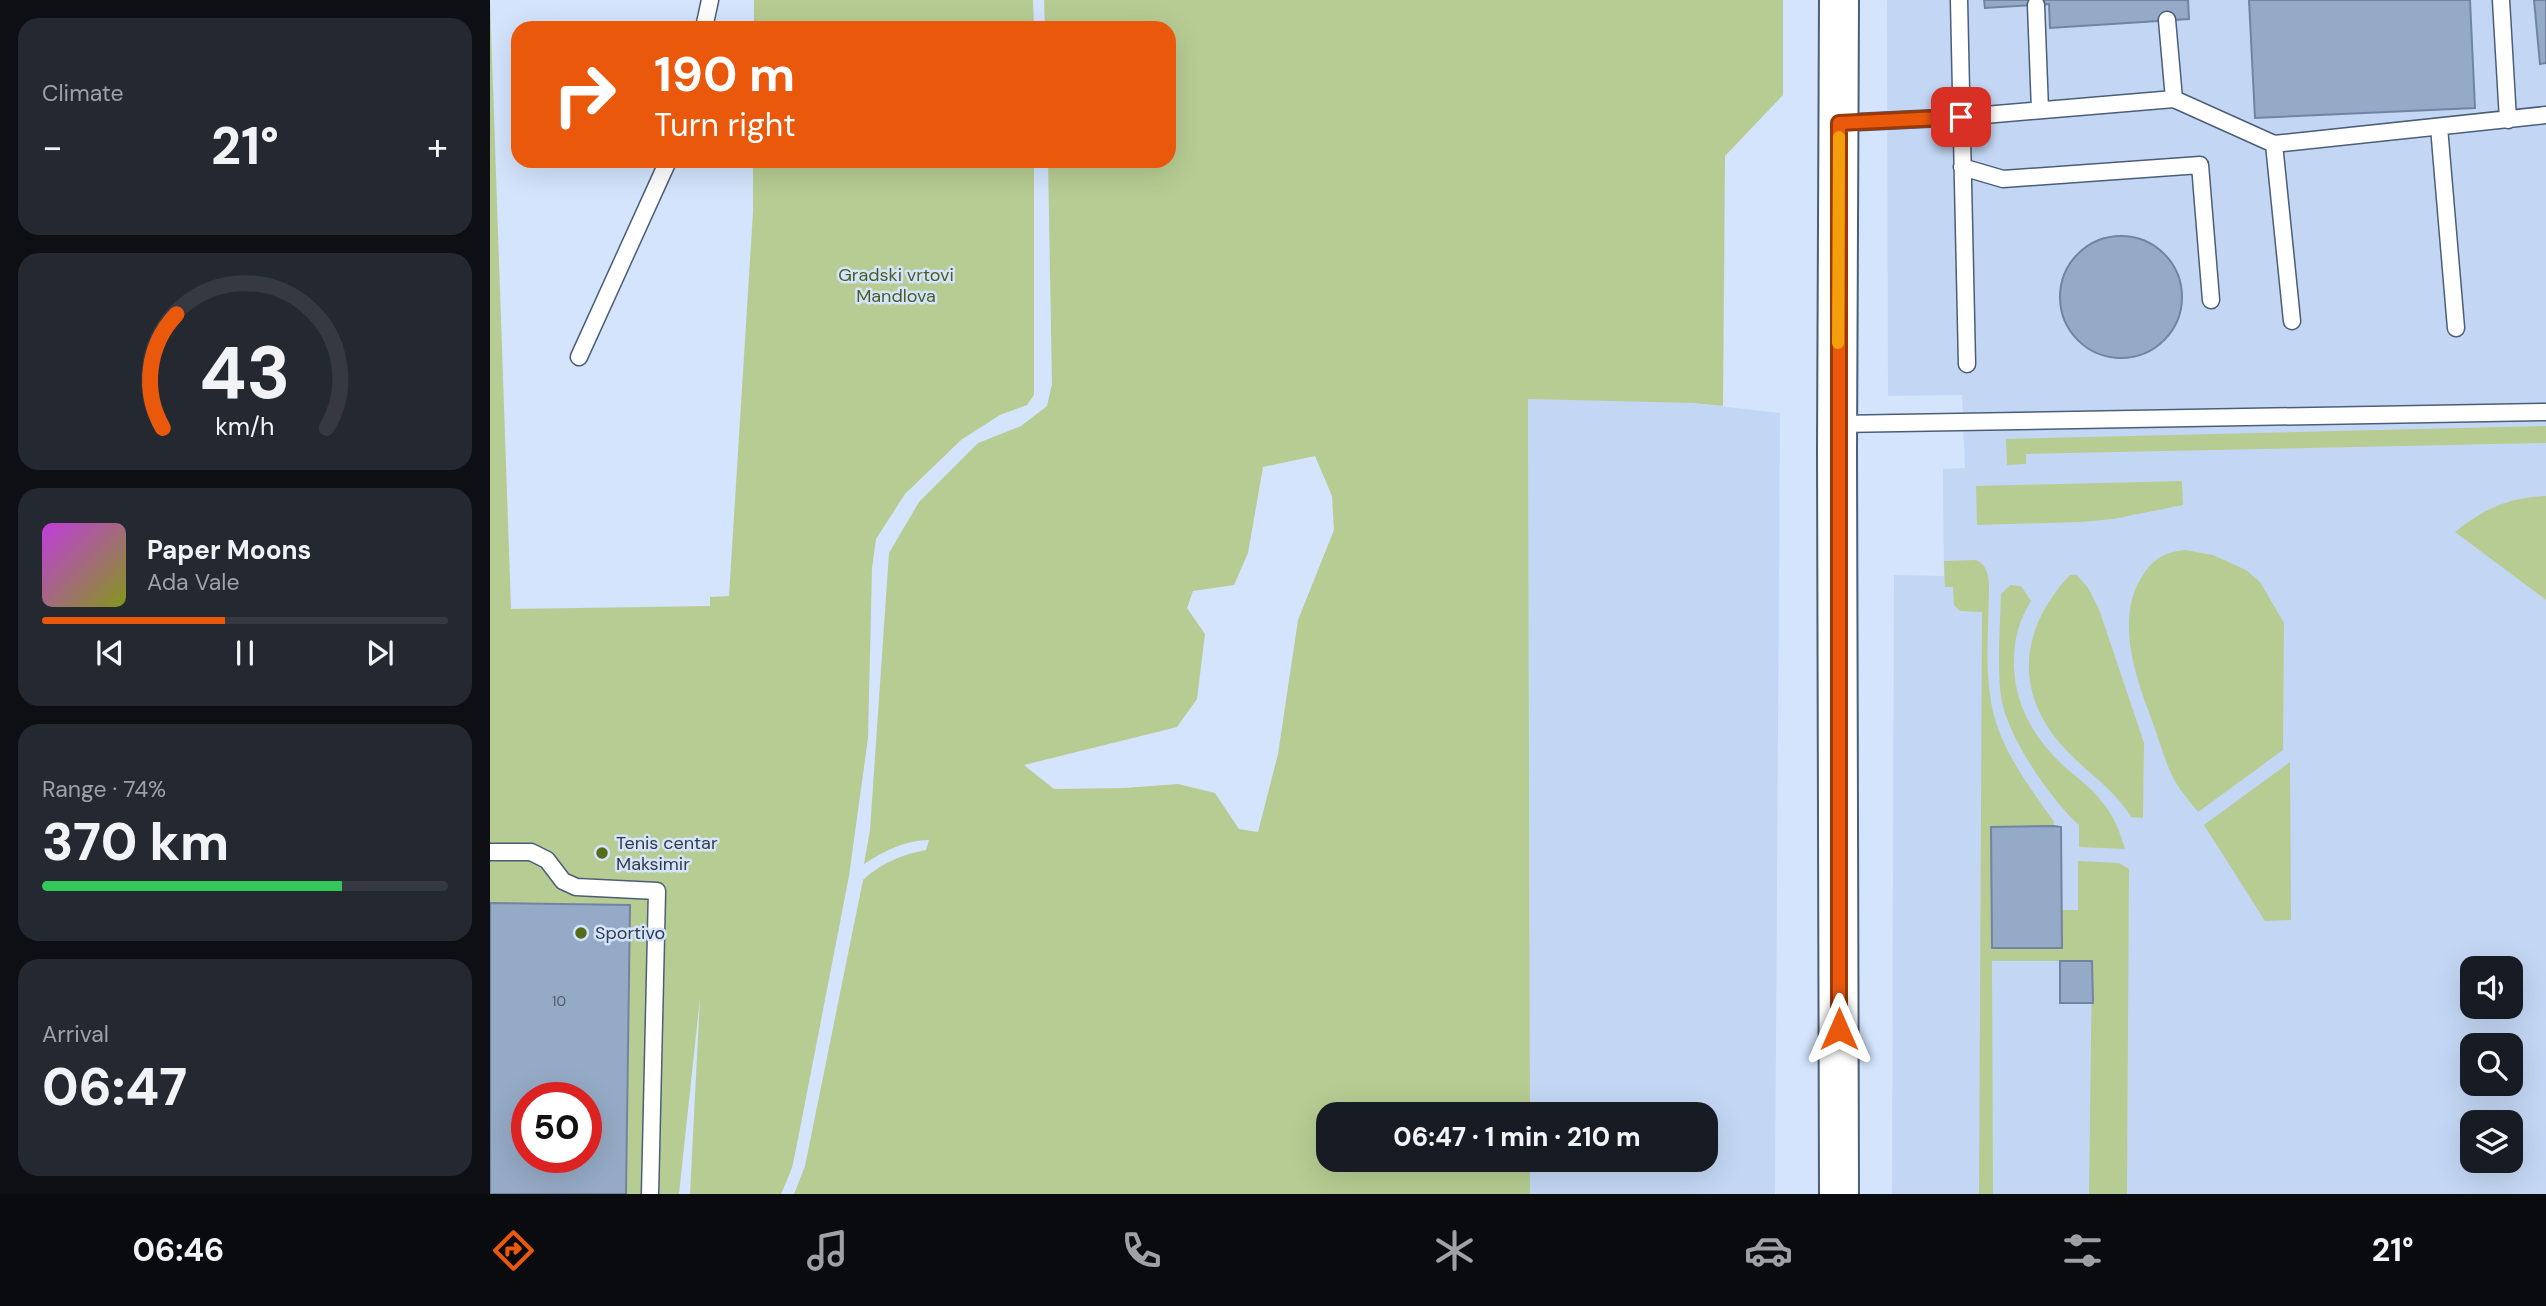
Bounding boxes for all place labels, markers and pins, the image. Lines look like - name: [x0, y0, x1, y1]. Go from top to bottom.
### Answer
- pin: [1931, 87, 1991, 147]
- place label: Tenis centar Maksimir: [616, 831, 718, 876]
- marker: Tenis centar Maksimir: [594, 845, 610, 861]
- place label: Sportivo: [595, 921, 665, 945]
- marker: Sportivo: [573, 925, 589, 941]

